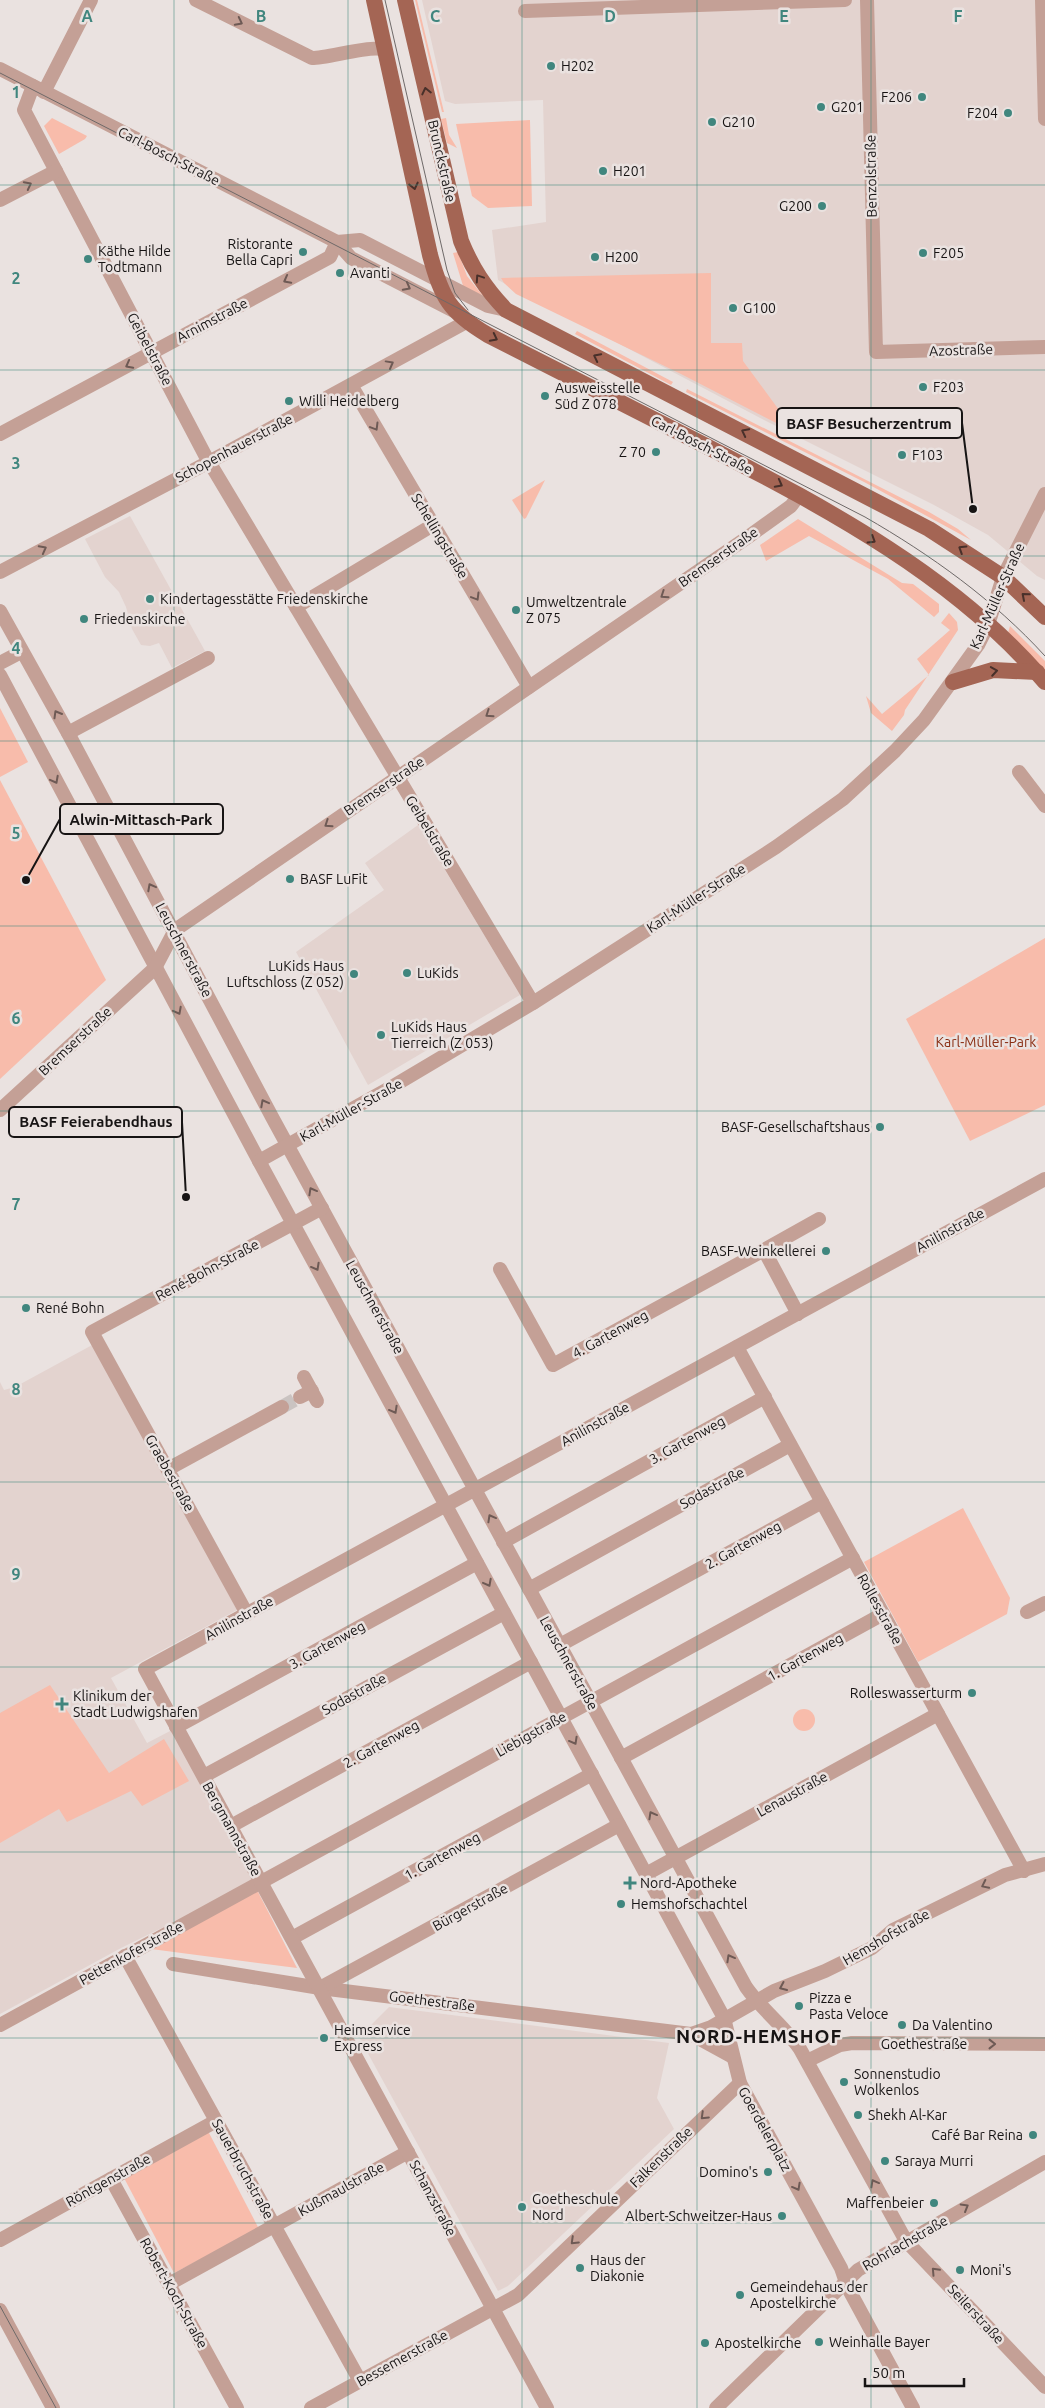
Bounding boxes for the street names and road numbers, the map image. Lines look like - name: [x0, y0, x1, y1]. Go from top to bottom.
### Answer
- street label: Brunckstraße: [425, 118, 459, 204]
- street label: Carl-Bosch-Straße: [115, 123, 223, 189]
- street label: Benzolstraße: [862, 134, 880, 218]
- street label: Arnimstraße: [174, 295, 250, 345]
- street label: Geibelstraße: [124, 310, 176, 388]
- street label: Azostraße: [929, 341, 993, 359]
- street label: Schopenhauerstraße: [173, 410, 295, 486]
- street label: Carl-Bosch-Straße: [648, 412, 756, 478]
- street label: Schellingstraße: [408, 490, 472, 582]
- street label: Bremserstraße: [675, 524, 761, 590]
- street label: Karl-Müller-Straße: [966, 540, 1028, 652]
- street label: Bremserstraße: [341, 753, 427, 819]
- street label: Geibelstraße: [402, 792, 458, 870]
- street label: Karl-Müller-Straße: [644, 860, 748, 936]
- street label: Leuschnerstraße: [152, 900, 216, 1000]
- street label: Bremserstraße: [35, 1003, 115, 1079]
- street label: Karl-Müller-Straße: [297, 1075, 405, 1145]
- street label: Anilinstraße: [913, 1205, 987, 1255]
- street label: René-Bohn-Straße: [153, 1236, 261, 1304]
- street label: Leuschnerstraße: [343, 1257, 407, 1357]
- street label: 4. Gartenweg: [569, 1307, 651, 1361]
- street label: Anilinstraße: [558, 1399, 632, 1449]
- street label: 3. Gartenweg: [646, 1413, 728, 1467]
- street label: Graebestraße: [142, 1432, 198, 1514]
- street label: Sodastraße: [677, 1464, 747, 1512]
- street label: 2. Gartenweg: [702, 1518, 784, 1572]
- street label: Rollesstraße: [854, 1571, 906, 1647]
- street label: Anilinstraße: [202, 1593, 276, 1643]
- street label: Leuschnerstraße: [537, 1613, 601, 1713]
- street label: 3. Gartenweg: [286, 1618, 368, 1672]
- street label: 1. Gartenweg: [764, 1630, 846, 1684]
- street label: Sodastraße: [319, 1670, 389, 1718]
- street label: Liebigstraße: [493, 1708, 569, 1760]
- street label: 2. Gartenweg: [340, 1717, 422, 1771]
- street label: Lenaustraße: [754, 1768, 830, 1820]
- street label: Bergmannstraße: [199, 1779, 265, 1879]
- street label: 1. Gartenweg: [401, 1829, 483, 1883]
- street label: Bürgerstraße: [430, 1880, 510, 1934]
- street label: Hemshofstraße: [840, 1906, 932, 1968]
- street label: Pettenkoferstraße: [76, 1918, 186, 1988]
- street label: Goethestraße: [388, 1988, 476, 2014]
- street label: Goethestraße: [881, 2036, 967, 2052]
- street label: Goerdelerplatz: [735, 2084, 795, 2174]
- street label: Sauerbruchstraße: [209, 2116, 277, 2222]
- street label: Falkenstraße: [626, 2123, 696, 2191]
- street label: Röntgenstraße: [63, 2150, 153, 2210]
- street label: Schanzstraße: [406, 2157, 460, 2239]
- street label: Kußmaulstraße: [295, 2159, 387, 2219]
- street label: Rohrlachstraße: [860, 2212, 950, 2274]
- street label: Robert-Koch-Straße: [137, 2235, 211, 2351]
- street label: Seilerstraße: [944, 2281, 1008, 2347]
- street label: Bessemerstraße: [354, 2326, 450, 2390]

